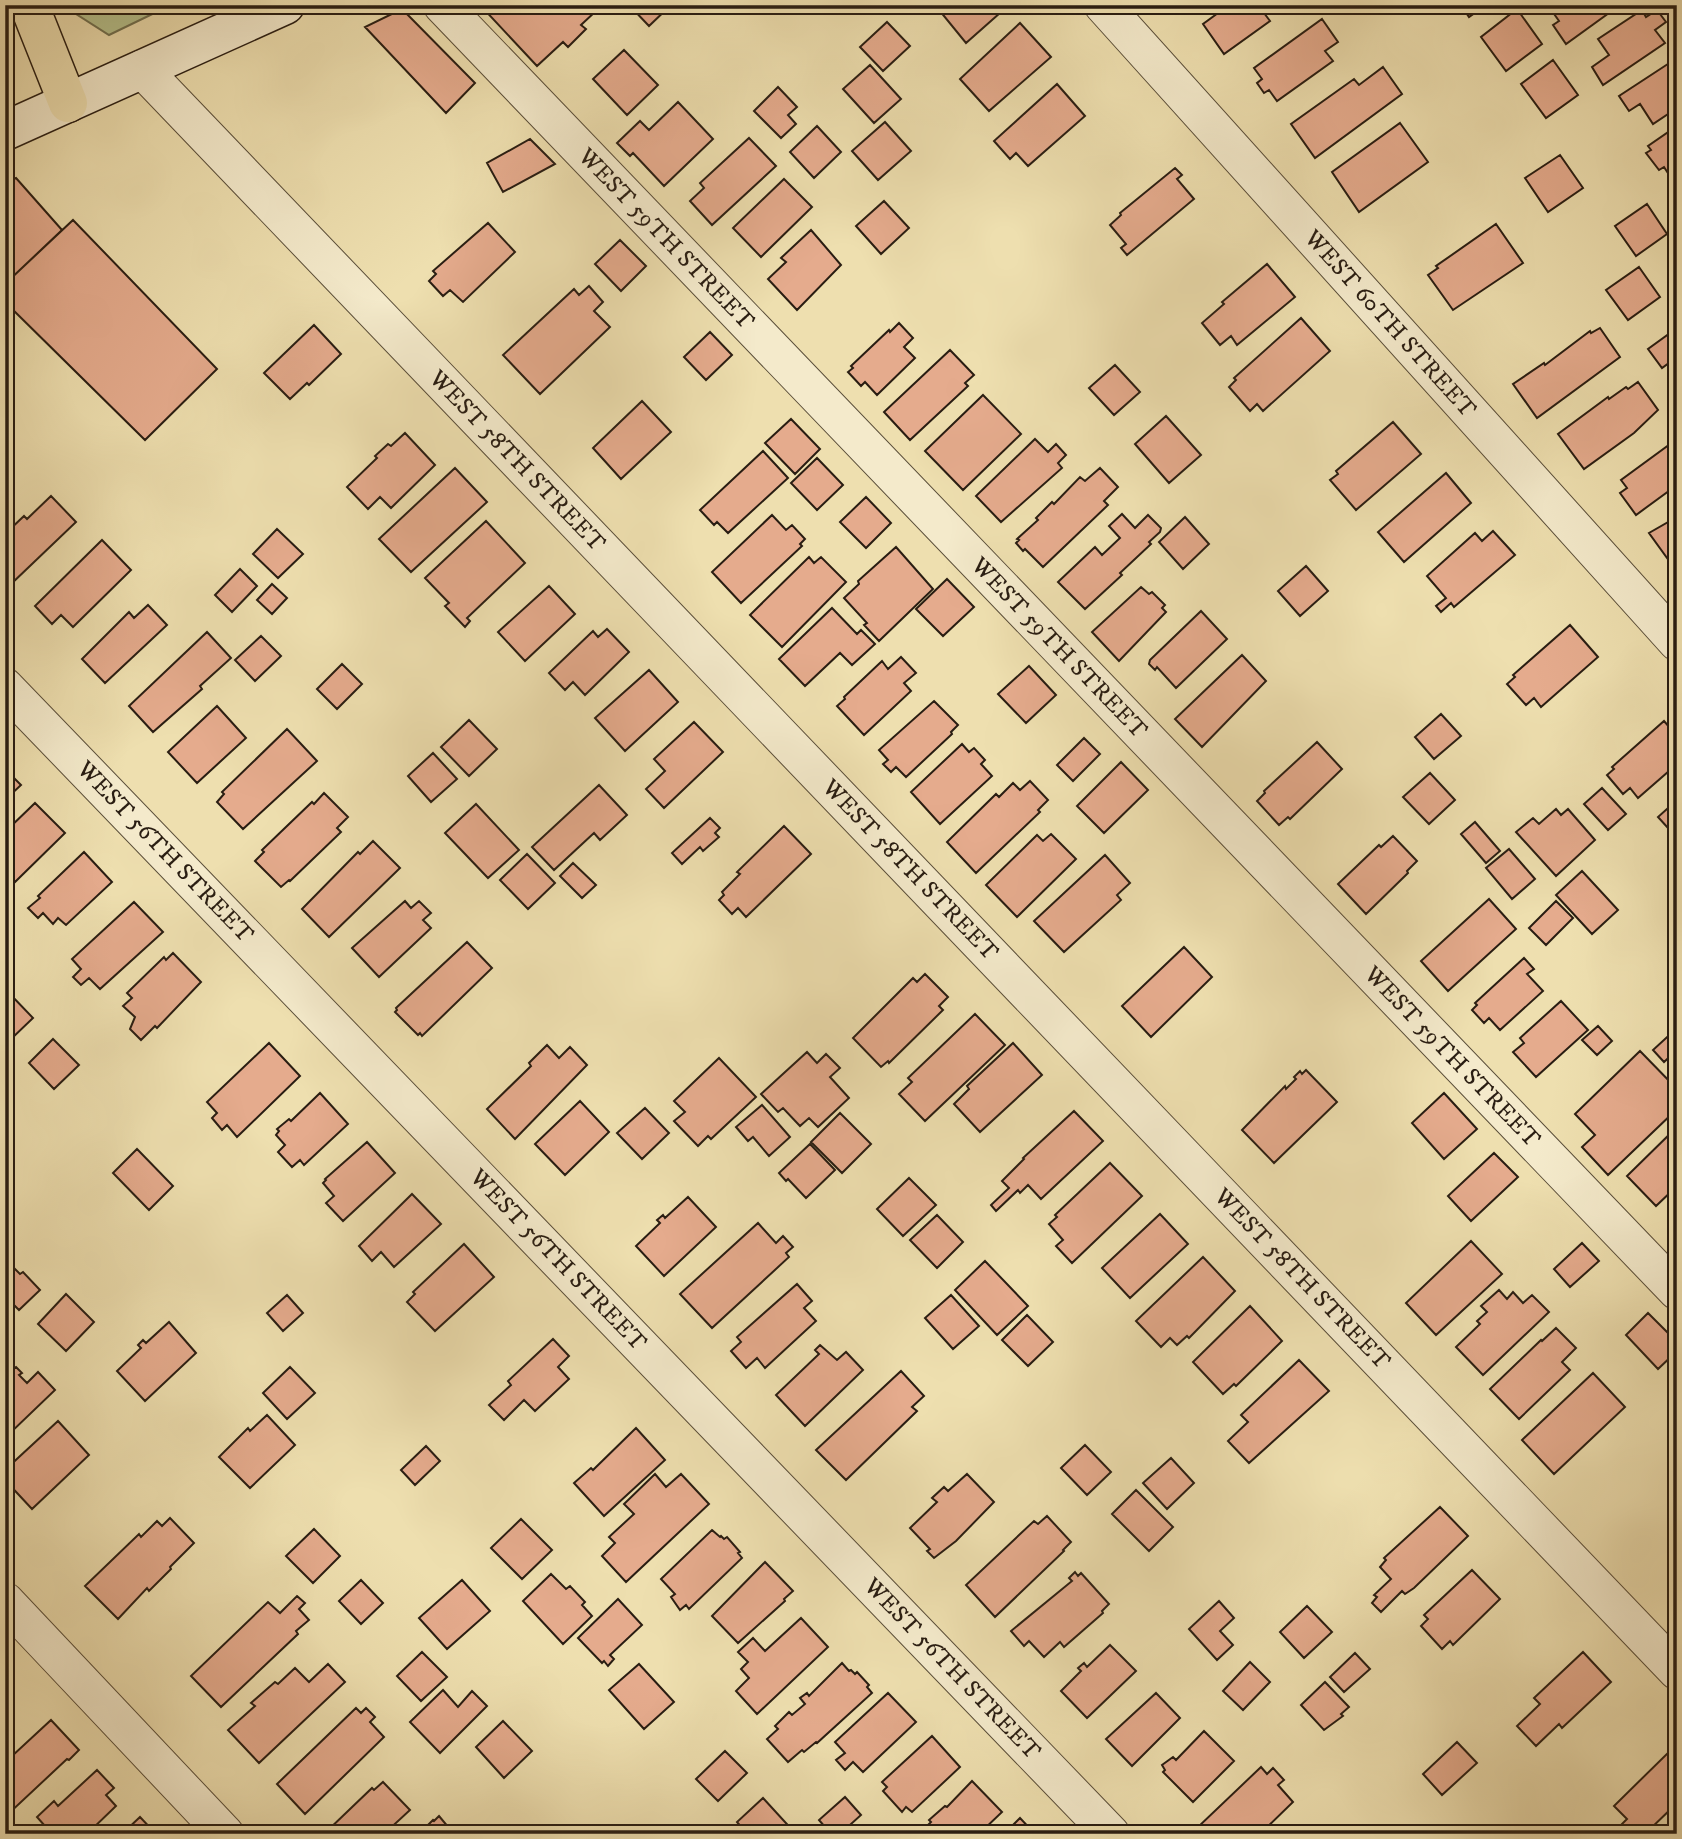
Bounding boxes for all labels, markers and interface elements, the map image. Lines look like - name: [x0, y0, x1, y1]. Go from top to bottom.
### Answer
- street label: WEST 59TH STREET: [571, 141, 761, 336]
- street label: WEST 60TH STREET: [1297, 223, 1482, 424]
- street label: WEST 58TH STREET: [422, 363, 612, 558]
- street label: WEST 59TH STREET: [964, 550, 1154, 745]
- street label: WEST 56TH STREET: [70, 754, 260, 949]
- street label: WEST 58TH STREET: [815, 772, 1005, 967]
- street label: WEST 59TH STREET: [1357, 959, 1547, 1154]
- street label: WEST 56TH STREET: [463, 1162, 653, 1357]
- street label: WEST 58TH STREET: [1207, 1181, 1397, 1376]
- street label: WEST 56TH STREET: [857, 1571, 1047, 1766]

